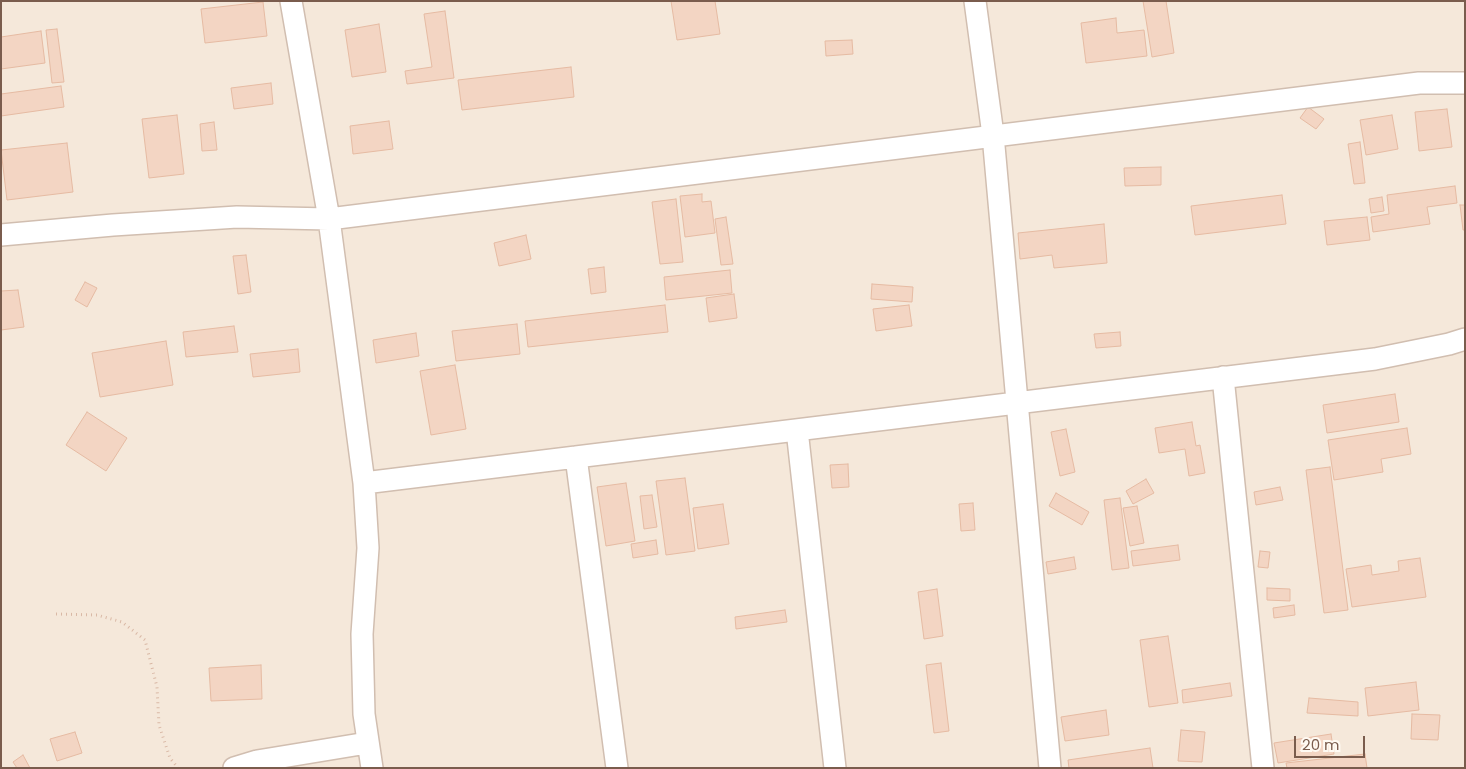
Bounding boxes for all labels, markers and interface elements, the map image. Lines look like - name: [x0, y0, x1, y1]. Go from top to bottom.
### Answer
- scale bar: [1296, 726, 1367, 758]
- text: 20 m: [1302, 734, 1340, 755]

